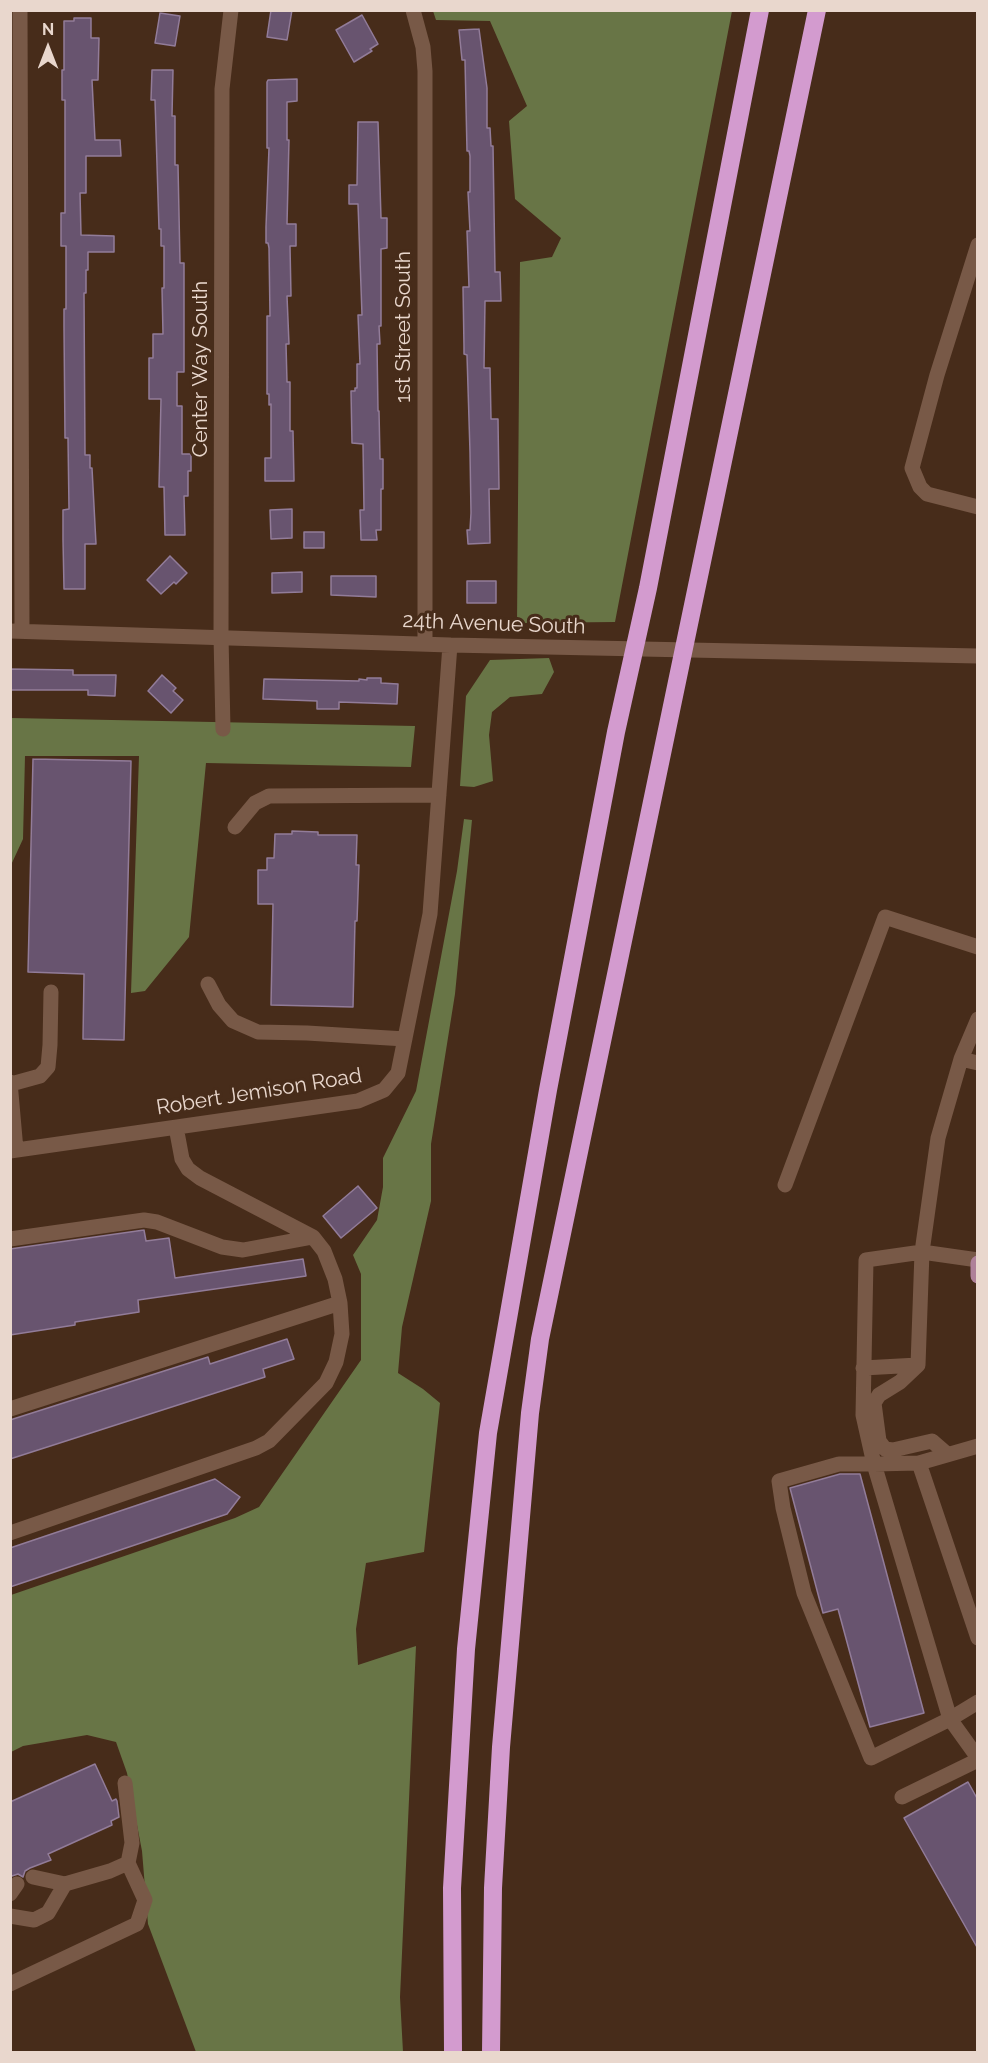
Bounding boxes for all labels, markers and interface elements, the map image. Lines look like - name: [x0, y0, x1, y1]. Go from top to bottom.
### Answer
- north arrow: [18, 18, 78, 78]
- text: N: [42, 20, 54, 39]
- street label: 1st Street South: [391, 251, 417, 403]
- street label: Center Way South: [188, 281, 214, 457]
- street label: 24th Avenue South: [402, 608, 586, 640]
- street label: Robert Jemison Road: [154, 1063, 364, 1121]

